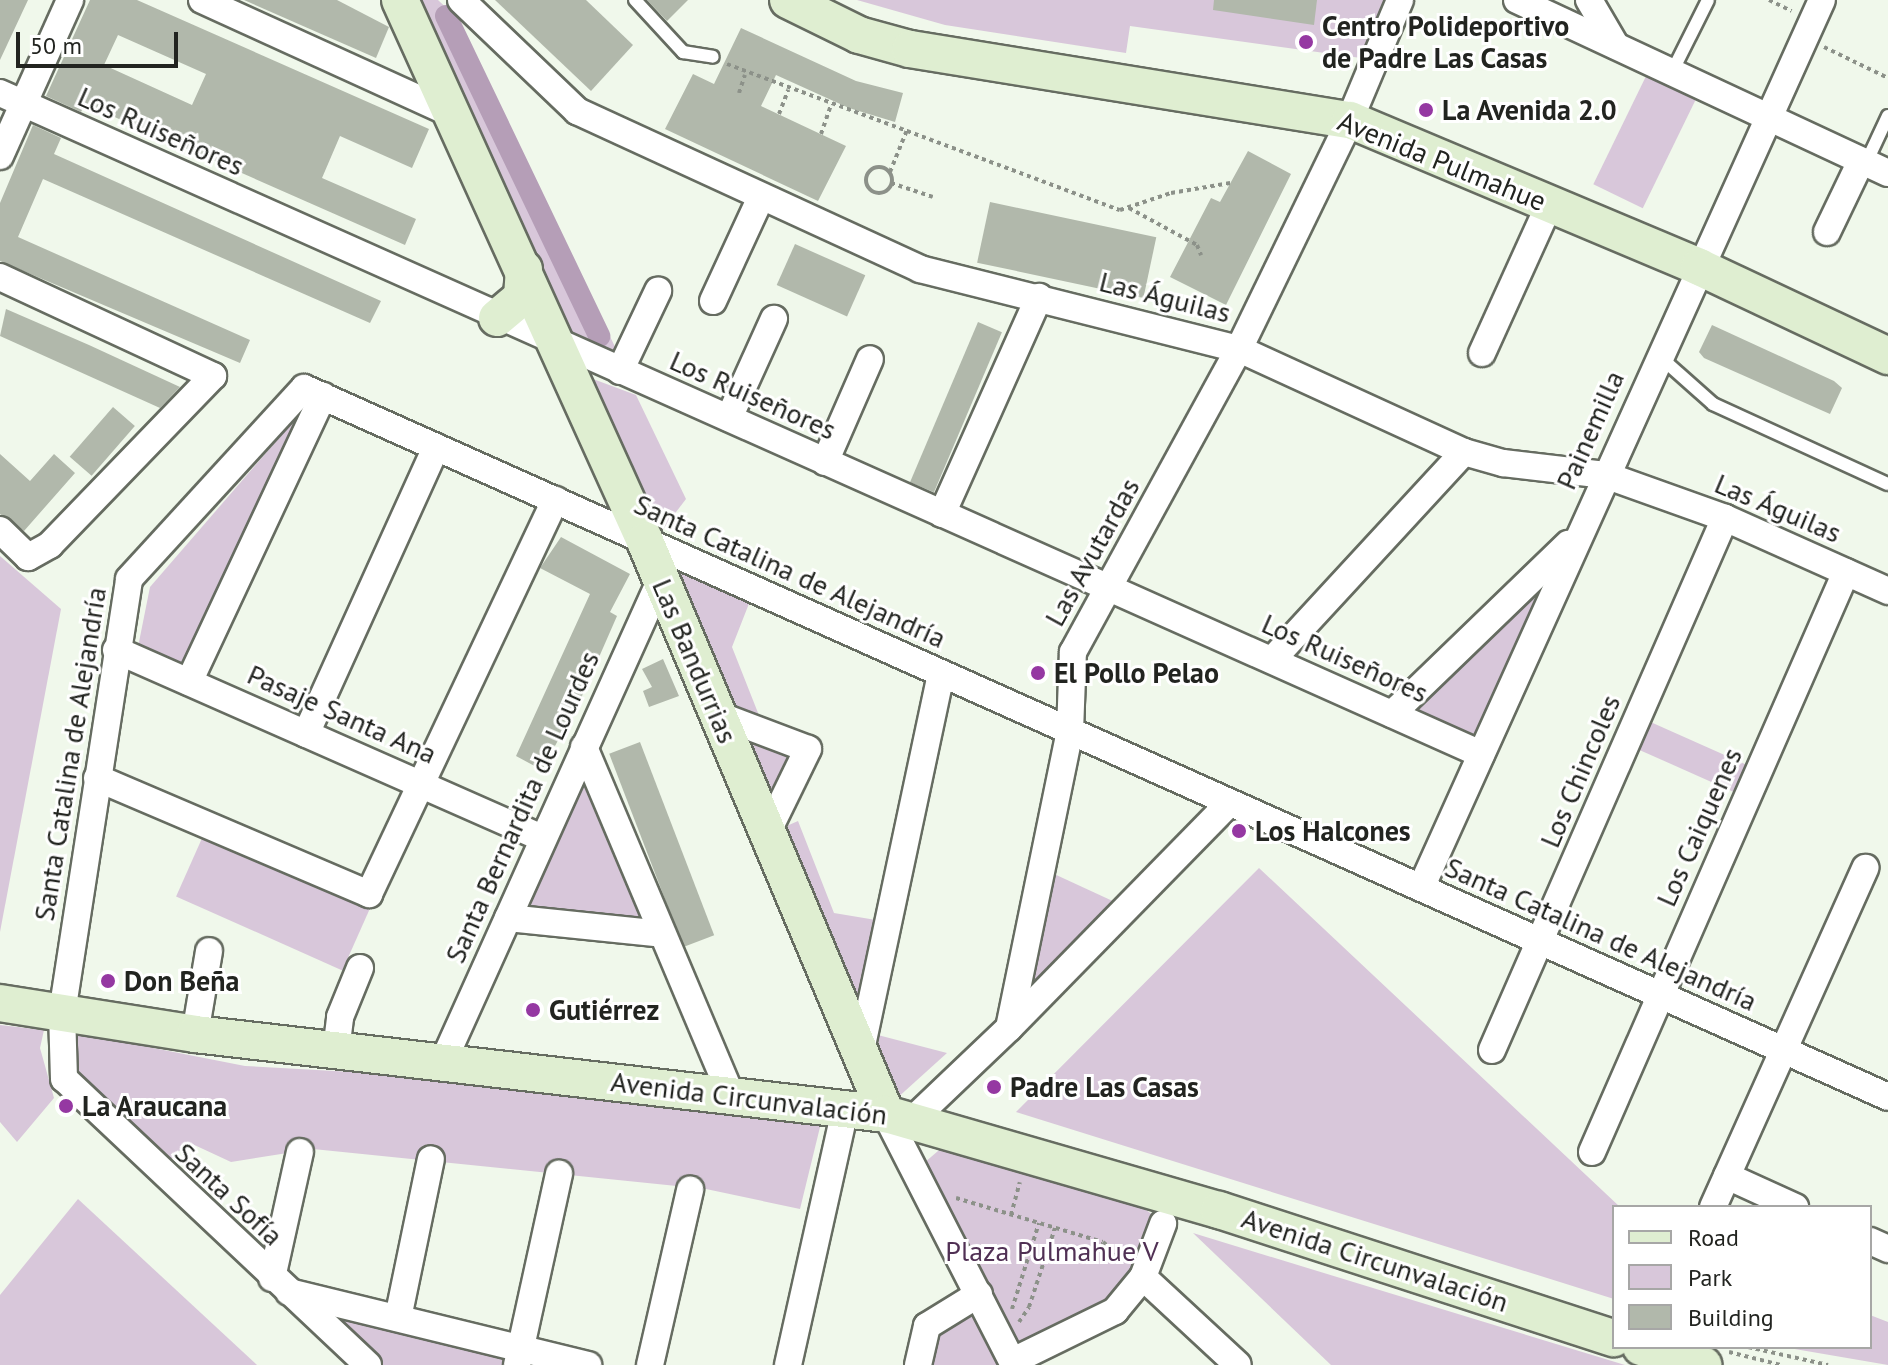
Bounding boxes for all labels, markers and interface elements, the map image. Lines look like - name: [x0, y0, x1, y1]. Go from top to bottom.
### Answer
- place label: Centro Polideportivo de Padre Las Casas: [1322, 9, 1569, 75]
- scale bar: [20, 16, 182, 66]
- text: 50 m: [30, 30, 82, 61]
- marker: Centro Polideportivo de Padre Las Casas: [1297, 33, 1315, 51]
- street label: Los Ruiseñores: [73, 79, 249, 183]
- place label: La Avenida 2.0: [1442, 93, 1618, 127]
- marker: La Avenida 2.0: [1417, 101, 1435, 119]
- street label: Avenida Pulmahue: [1333, 104, 1551, 218]
- street label: Las Águilas: [1096, 264, 1234, 330]
- street label: Los Ruiseñores: [665, 343, 841, 447]
- street label: Painemilla: [1549, 366, 1631, 494]
- street label: Las Águilas: [1710, 466, 1846, 550]
- street label: Las Avutardas: [1037, 472, 1147, 632]
- street label: Santa Catalina de Alejandría: [629, 487, 951, 655]
- street label: Las Bandurrias: [645, 574, 745, 748]
- street label: Santa Catalina de Alejandría: [27, 584, 113, 924]
- street label: Los Ruiseñores: [1257, 606, 1433, 710]
- street label: Santa Bernardita de Lourdes: [438, 646, 606, 968]
- place label: El Pollo Pelao: [1054, 656, 1219, 690]
- street label: Pasaje Santa Ana: [242, 657, 442, 771]
- marker: El Pollo Pelao: [1029, 664, 1047, 682]
- street label: Los Chincoles: [1533, 690, 1627, 852]
- street label: Los Caiquenes: [1649, 743, 1749, 911]
- place label: Los Halcones: [1255, 814, 1411, 848]
- marker: Los Halcones: [1230, 822, 1248, 840]
- street label: Santa Catalina de Alejandría: [1440, 850, 1762, 1018]
- place label: Don Beña: [124, 964, 239, 998]
- marker: Don Beña: [99, 972, 117, 990]
- place label: Gutiérrez: [549, 993, 659, 1027]
- marker: Gutiérrez: [524, 1001, 542, 1019]
- street label: Avenida Circunvalación: [609, 1064, 889, 1132]
- place label: Padre Las Casas: [1010, 1070, 1199, 1104]
- marker: Padre Las Casas: [985, 1078, 1003, 1096]
- place label: La Araucana: [82, 1089, 228, 1123]
- marker: La Araucana: [57, 1097, 75, 1115]
- street label: Santa Sofía: [168, 1136, 290, 1252]
- street label: Avenida Circunvalación: [1238, 1201, 1512, 1319]
- legend: [1612, 1205, 1872, 1349]
- text: Road: [1688, 1222, 1739, 1253]
- park label: Plaza Pulmahue V: [945, 1234, 1159, 1268]
- text: Park: [1688, 1262, 1732, 1293]
- text: Building: [1688, 1302, 1774, 1333]

